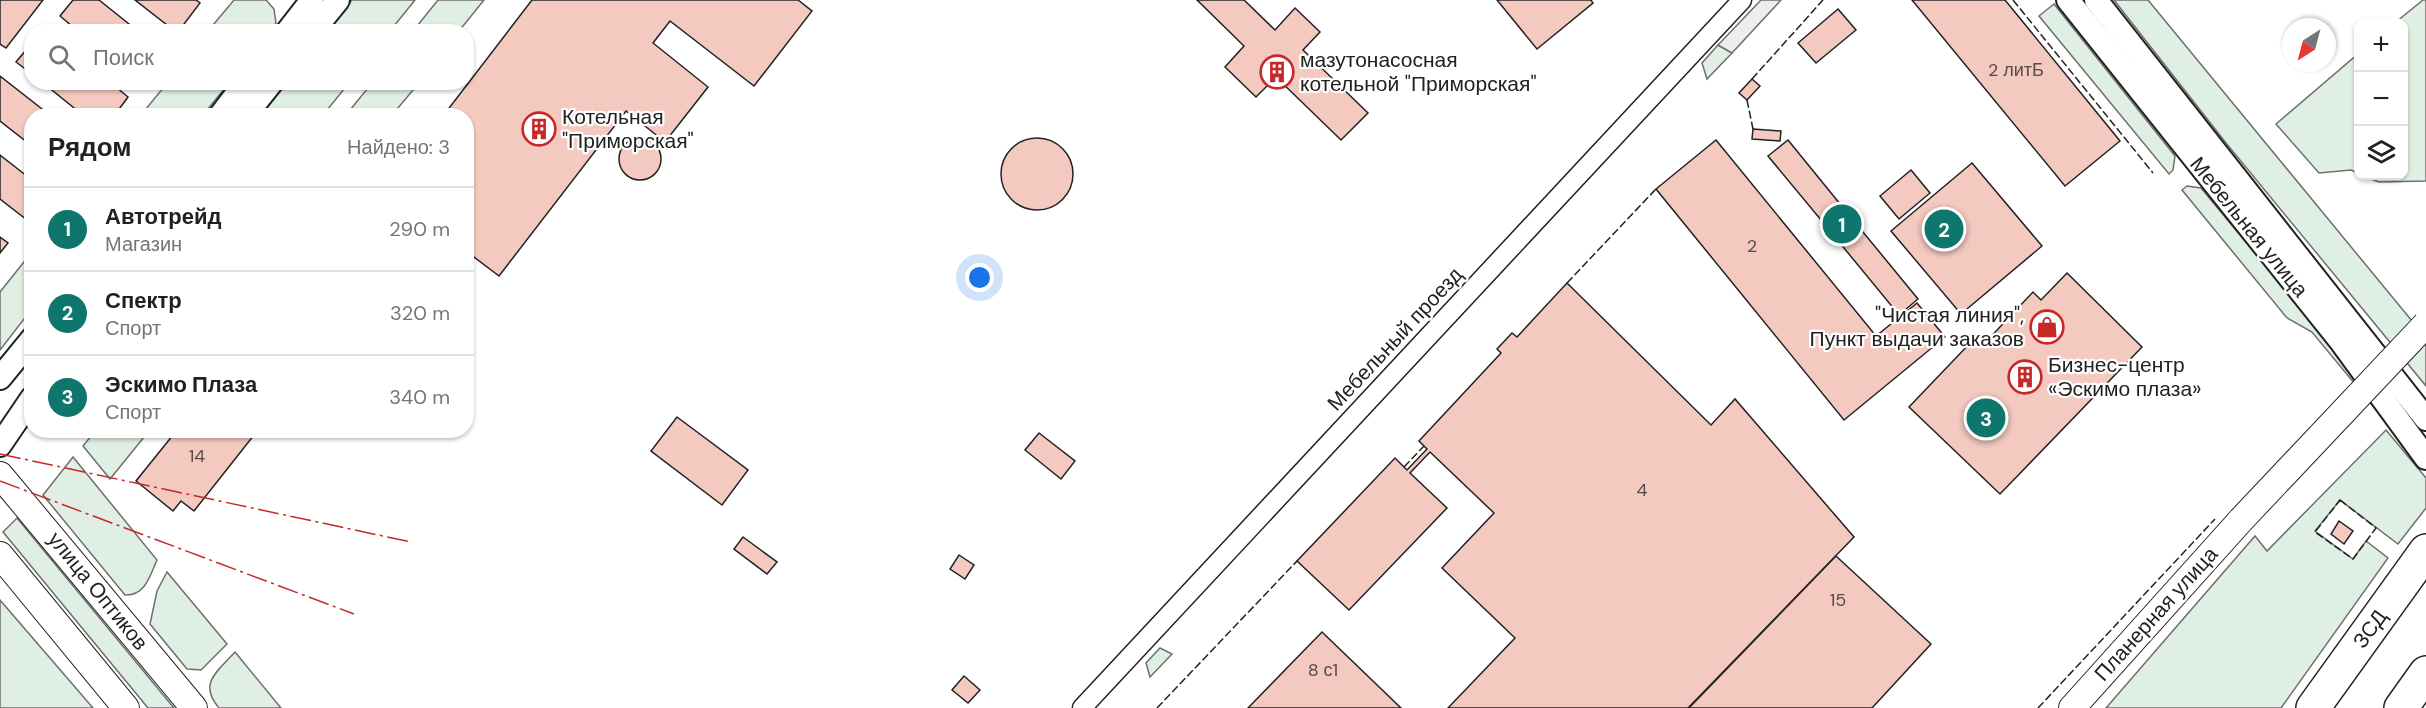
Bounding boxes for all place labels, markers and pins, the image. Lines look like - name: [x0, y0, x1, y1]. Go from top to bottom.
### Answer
- place label: мазутонасосная котельной "Приморская": [1300, 46, 1537, 98]
- building icon: мазутонасосная котельной "Приморская": [1259, 54, 1295, 90]
- place label: Котельная "Приморская": [562, 103, 694, 155]
- building icon: Котельная "Приморская": [521, 111, 557, 147]
- pin: 1: [1822, 202, 1862, 246]
- pin: 2: [1924, 206, 1964, 252]
- place label: "Чистая линия", Пункт выдачи заказов: [1810, 301, 2024, 353]
- shop icon: "Чистая линия", Пункт выдачи заказов: [2029, 309, 2065, 345]
- place label: Бизнес-центр «Эскимо плаза»: [2048, 351, 2202, 403]
- building icon: Бизнес-центр «Эскимо плаза»: [2007, 359, 2043, 395]
- pin: 3: [1966, 396, 2006, 440]

